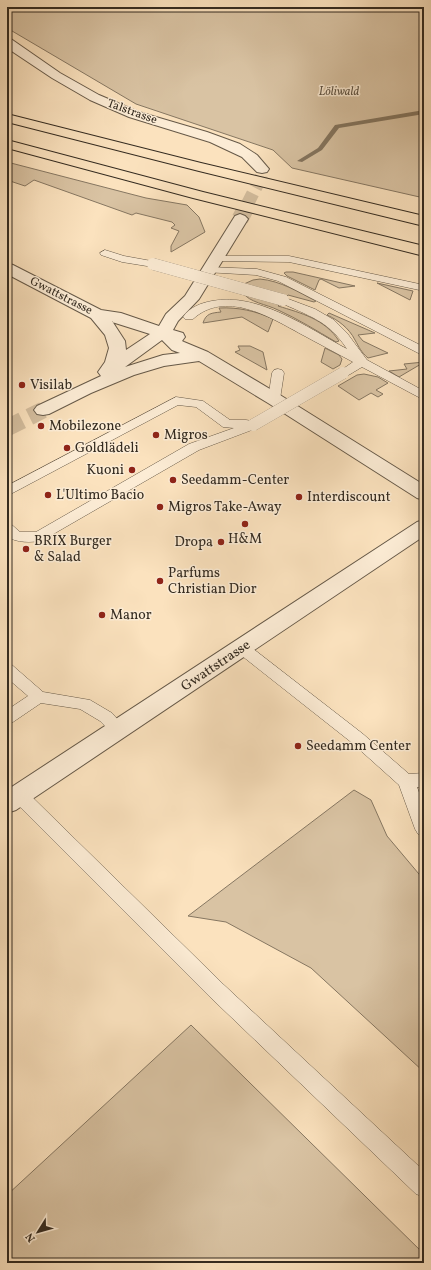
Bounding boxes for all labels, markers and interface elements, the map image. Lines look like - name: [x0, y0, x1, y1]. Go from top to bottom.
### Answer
- park label: Löliwald: [319, 84, 360, 100]
- street label: Talstrasse: [105, 96, 160, 129]
- street label: Gwattstrasse: [27, 273, 95, 319]
- place label: Visilab: [30, 376, 72, 395]
- marker: Visilab: [17, 380, 27, 390]
- place label: Mobilezone: [49, 417, 122, 436]
- marker: Mobilezone: [36, 421, 46, 431]
- place label: Migros: [164, 426, 208, 445]
- marker: Migros: [151, 430, 161, 440]
- place label: Goldlädeli: [75, 439, 139, 458]
- marker: Goldlädeli: [62, 443, 72, 453]
- place label: Kuoni: [87, 461, 124, 480]
- marker: Kuoni: [127, 465, 137, 475]
- place label: Seedamm-Center: [181, 471, 289, 490]
- marker: Seedamm-Center: [168, 475, 178, 485]
- place label: L'Ultimo Bacio: [56, 486, 144, 505]
- place label: Interdiscount: [307, 488, 391, 507]
- marker: L'Ultimo Bacio: [43, 490, 53, 500]
- marker: Interdiscount: [294, 492, 304, 502]
- place label: Migros Take-Away: [168, 498, 282, 517]
- marker: Migros Take-Away: [155, 502, 165, 512]
- marker: H&M: [240, 519, 250, 529]
- place label: H&M: [228, 530, 262, 549]
- place label: BRIX Burger & Salad: [34, 532, 112, 567]
- place label: Dropa: [174, 533, 213, 552]
- marker: Dropa: [216, 537, 226, 547]
- marker: BRIX Burger & Salad: [21, 544, 31, 554]
- place label: Parfums Christian Dior: [168, 564, 257, 599]
- marker: Parfums Christian Dior: [155, 576, 165, 586]
- place label: Manor: [110, 606, 152, 625]
- marker: Manor: [97, 610, 107, 620]
- street label: Gwattstrasse: [178, 636, 255, 696]
- place label: Seedamm Center: [306, 737, 411, 756]
- marker: Seedamm Center: [293, 741, 303, 751]
- north arrow: [18, 1212, 58, 1252]
- text: N: [23, 1229, 40, 1245]

